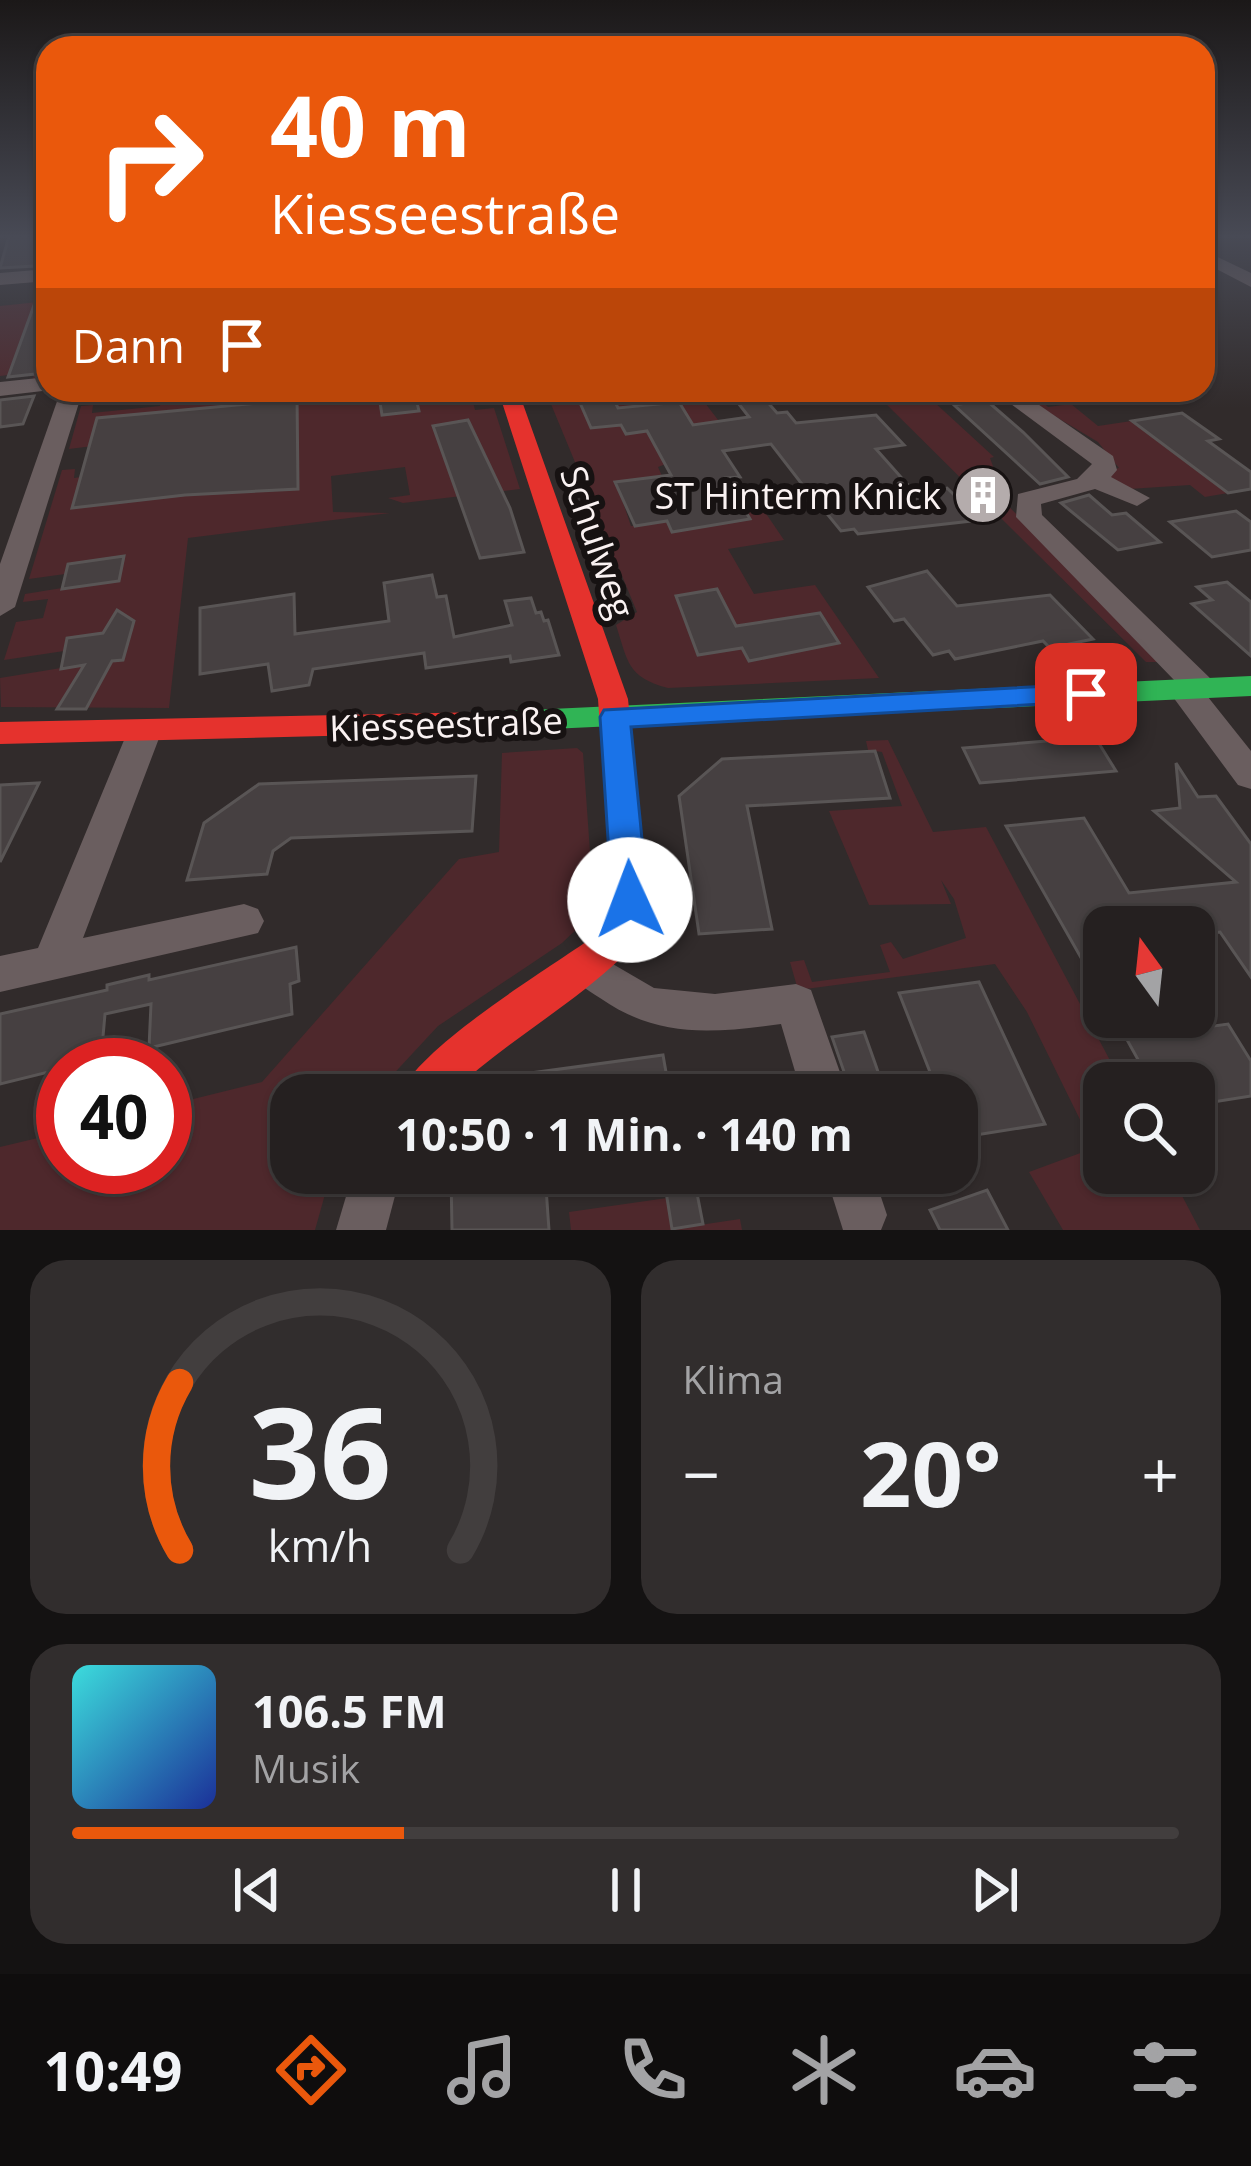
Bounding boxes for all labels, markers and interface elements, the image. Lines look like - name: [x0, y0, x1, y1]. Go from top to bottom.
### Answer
- text: 40 m: [270, 67, 470, 182]
- icon: right: [72, 84, 228, 240]
- text: Kiesseestraße: [270, 176, 620, 250]
- icon: arrive: [209, 312, 275, 378]
- text: Dann: [72, 315, 185, 376]
- street label: Schulweg: [549, 459, 647, 625]
- building icon: ST Hinterm Knick: [952, 464, 1014, 526]
- place label: ST Hinterm Knick: [655, 471, 941, 520]
- pin: [1035, 643, 1137, 745]
- icon: arrive: [1053, 661, 1119, 727]
- street label: Kiesseestraße: [329, 695, 563, 753]
- position arrow: [567, 837, 693, 963]
- north arrow: [1083, 906, 1215, 1038]
- map controls: [1083, 906, 1215, 1194]
- speed limit sign: 40: [36, 1038, 192, 1194]
- button: search: [1083, 1062, 1215, 1194]
- text: 10:50 · 1 Min. · 140 m: [395, 1103, 853, 1164]
- text: Klima: [683, 1352, 784, 1405]
- text: 36: [249, 1366, 392, 1536]
- text: 20°: [860, 1411, 1001, 1533]
- text: −: [683, 1428, 720, 1518]
- text: +: [1141, 1428, 1179, 1518]
- text: km/h: [268, 1516, 372, 1575]
- text: 106.5 FM: [252, 1680, 447, 1741]
- text: Musik: [252, 1741, 360, 1794]
- icon: previous: [224, 1857, 290, 1923]
- icon: pause: [593, 1857, 659, 1923]
- icon: next: [962, 1857, 1028, 1923]
- icon: directions: [269, 2028, 353, 2112]
- icon: music: [440, 2028, 524, 2112]
- icon: phone: [611, 2028, 695, 2112]
- icon: climate: [782, 2028, 866, 2112]
- icon: car: [953, 2028, 1037, 2112]
- icon: filters: [1123, 2028, 1207, 2112]
- text: 10:49: [43, 2033, 182, 2107]

